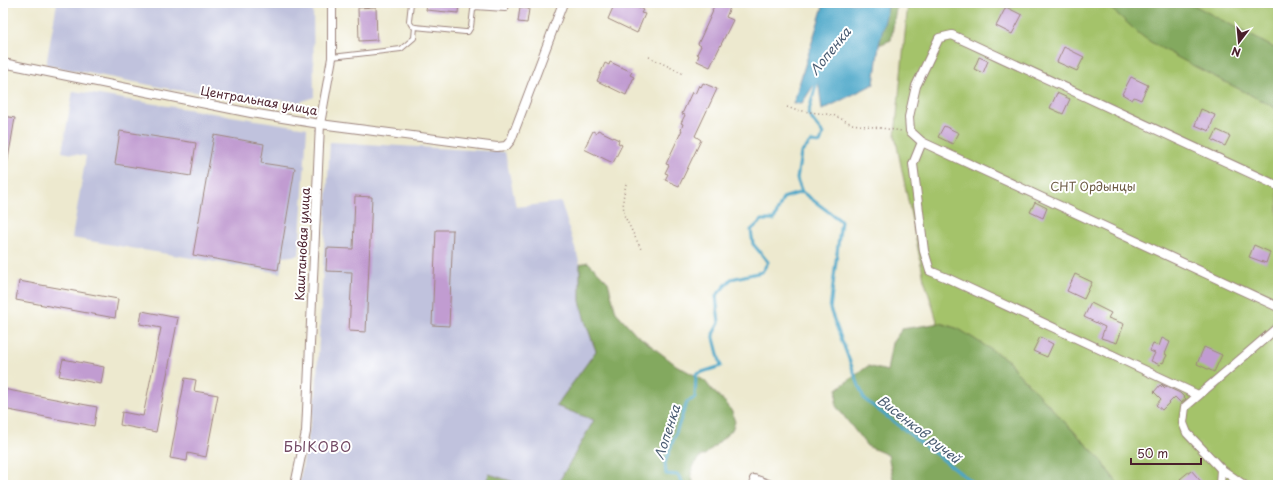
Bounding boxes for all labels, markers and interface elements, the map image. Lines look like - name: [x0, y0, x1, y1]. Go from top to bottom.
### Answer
- water label: Лопенка: [805, 22, 855, 78]
- north arrow: [1219, 22, 1259, 62]
- text: N: [1229, 43, 1243, 61]
- street label: Центральная улица: [199, 81, 319, 119]
- park label: СНТ Ордынцы: [1050, 177, 1136, 195]
- street label: Каштановая улица: [290, 187, 314, 301]
- water label: Висенков ручей: [874, 390, 966, 468]
- water label: Лопенка: [649, 401, 685, 461]
- district label: БЫКОВО: [284, 436, 352, 457]
- scale bar: [1131, 440, 1201, 466]
- text: 50 m: [1137, 444, 1168, 462]

